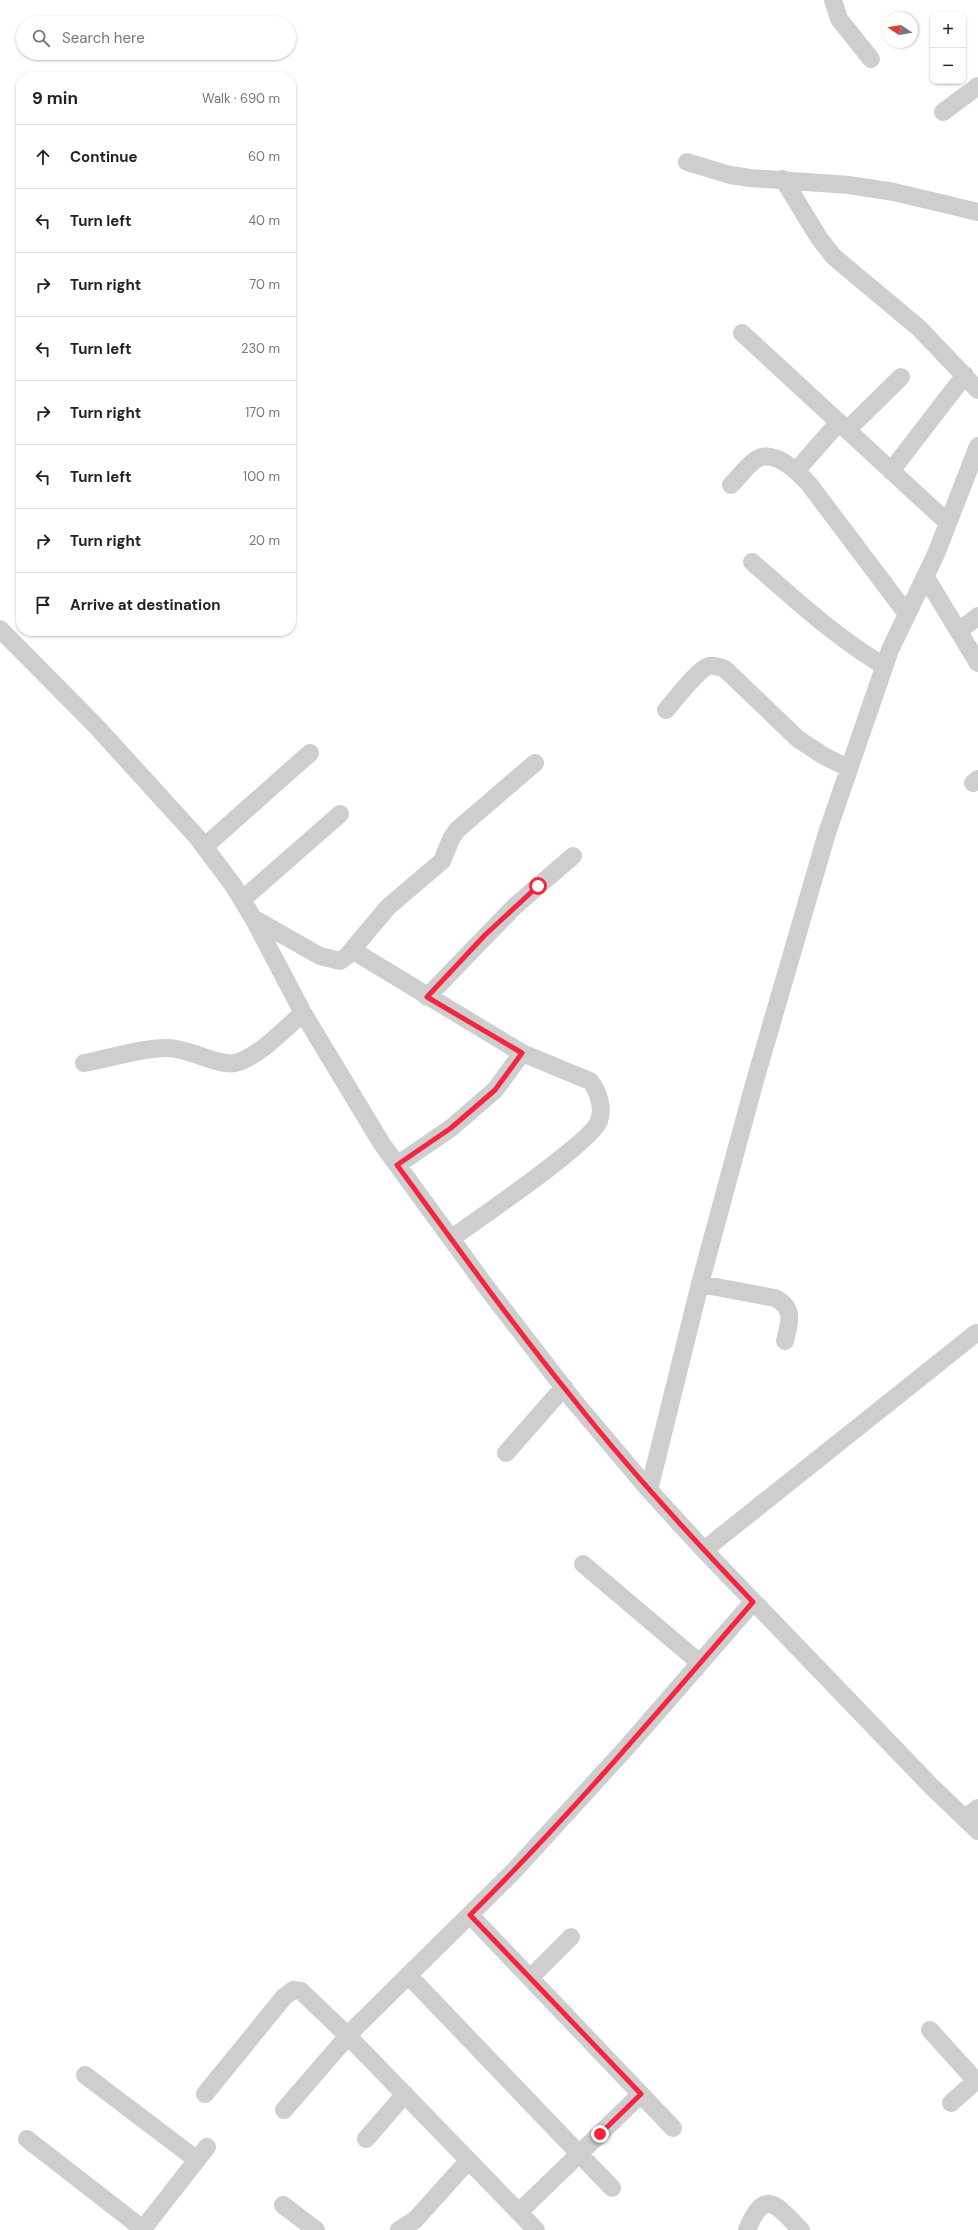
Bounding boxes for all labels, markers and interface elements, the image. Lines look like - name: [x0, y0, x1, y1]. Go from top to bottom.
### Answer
- north arrow: [882, 12, 918, 48]
- map controls: [930, 12, 966, 84]
- button: +: [930, 12, 966, 48]
- search box: [16, 16, 296, 60]
- icon: search: [30, 27, 52, 49]
- text: Search here: [62, 28, 145, 48]
- button: −: [930, 48, 966, 84]
- text: 9 min: [32, 87, 78, 109]
- text: Walk · 690 m: [202, 90, 280, 107]
- icon: ahead: [32, 146, 54, 168]
- text: Continue: [70, 147, 138, 167]
- text: 60 m: [248, 148, 280, 165]
- icon: left: [32, 210, 54, 232]
- text: Turn left: [70, 211, 131, 231]
- text: 40 m: [248, 212, 280, 229]
- icon: right: [32, 274, 54, 296]
- text: Turn right: [70, 275, 141, 295]
- text: 70 m: [249, 276, 280, 293]
- icon: left: [32, 338, 54, 360]
- text: Turn left: [70, 339, 131, 359]
- text: 230 m: [241, 340, 280, 357]
- icon: right: [32, 402, 54, 424]
- text: Turn right: [70, 403, 141, 423]
- text: 170 m: [245, 404, 280, 421]
- icon: left: [32, 466, 54, 488]
- text: Turn left: [70, 467, 131, 487]
- text: 100 m: [243, 468, 280, 485]
- icon: right: [32, 530, 54, 552]
- text: Turn right: [70, 531, 141, 551]
- text: 20 m: [249, 532, 280, 549]
- icon: arrive: [32, 594, 54, 616]
- text: Arrive at destination: [70, 595, 221, 615]
- route start: [529, 877, 547, 895]
- route end: [591, 2125, 609, 2143]

